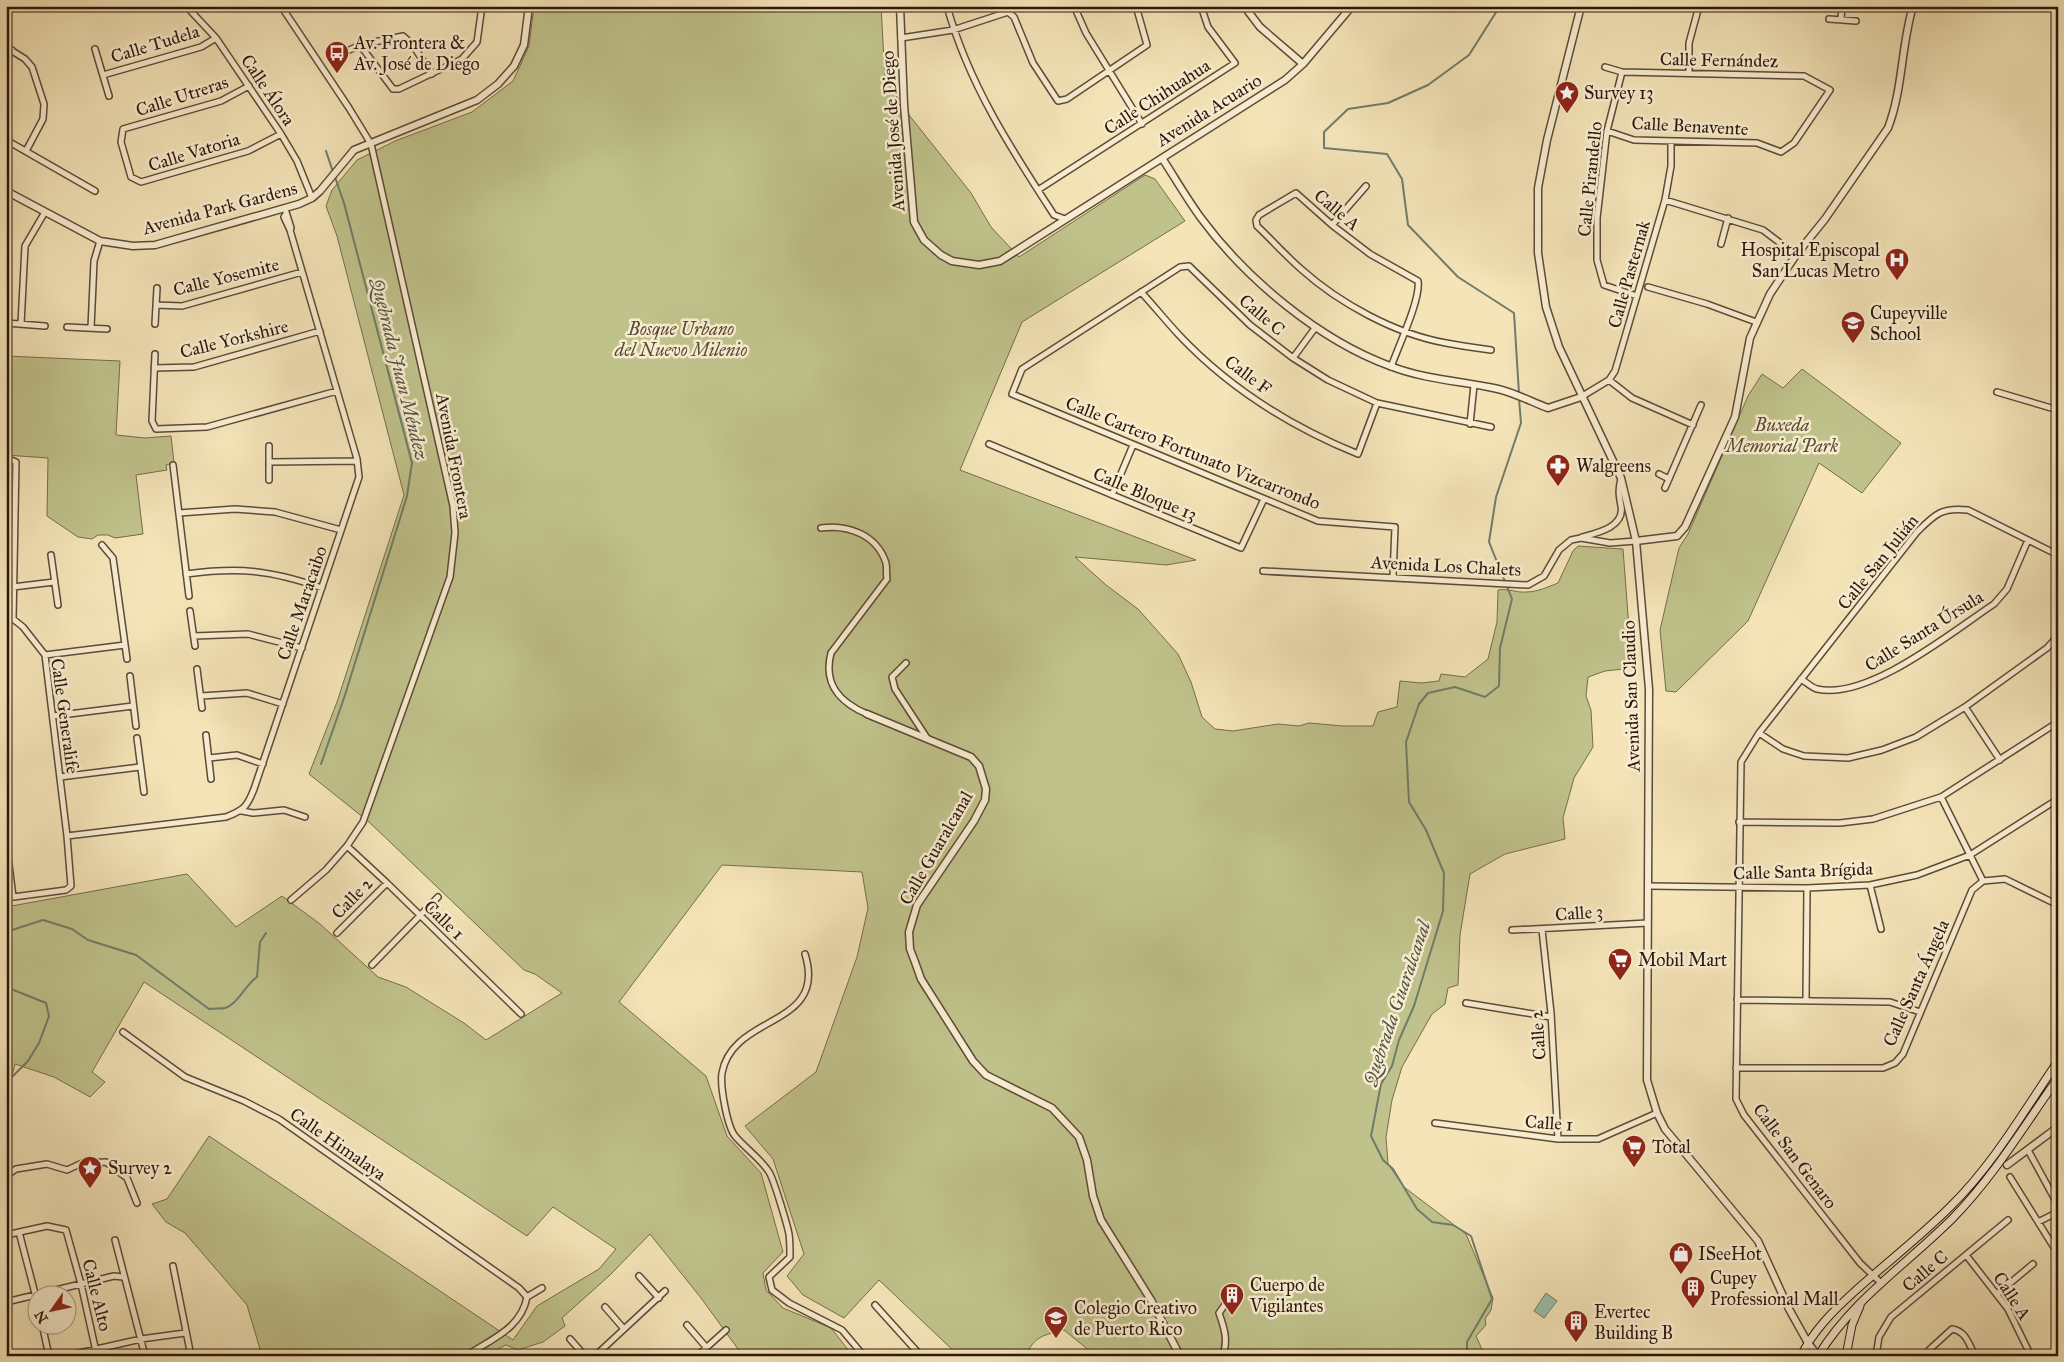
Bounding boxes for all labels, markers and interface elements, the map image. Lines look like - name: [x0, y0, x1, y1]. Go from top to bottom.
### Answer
- street label: Calle Tudela: [108, 20, 202, 68]
- place label: Av. Frontera & Av. José de Diego: [353, 32, 480, 76]
- bus stop icon: Av. Frontera & Av. José de Diego: [324, 40, 350, 74]
- street label: Calle Fernández: [1660, 48, 1778, 72]
- street label: Calle Álora: [236, 49, 302, 130]
- street label: Avenida José de Diego: [876, 50, 911, 213]
- street label: Calle Chihuahua: [1100, 54, 1215, 140]
- street label: Avenida Acuario: [1151, 69, 1266, 152]
- street label: Calle Utreras: [133, 71, 231, 121]
- place icon: Survey 13: [1554, 80, 1580, 114]
- place label: Survey 13: [1584, 82, 1653, 104]
- street label: Calle Benavente: [1631, 112, 1749, 140]
- street label: Calle Pirandello: [1573, 120, 1607, 238]
- street label: Calle Vatoria: [146, 128, 243, 176]
- street label: Avenida Park Gardens: [139, 177, 300, 239]
- street label: Calle A: [1310, 185, 1364, 235]
- street label: Calle Pasternak: [1603, 217, 1655, 331]
- place label: Hospital Episcopal San Lucas Metro: [1741, 239, 1880, 282]
- hospital icon: Hospital Episcopal San Lucas Metro: [1884, 247, 1910, 281]
- street label: Calle Yosemite: [171, 253, 281, 301]
- water label: Quebrada Juan Méndez: [366, 275, 433, 462]
- street label: Calle C: [1235, 289, 1289, 341]
- place label: Cupeyville School: [1870, 302, 1948, 345]
- school or university icon: Cupeyville School: [1840, 310, 1866, 344]
- street label: Calle Yorkshire: [178, 315, 290, 363]
- park label: Bosque Urbano del Nuevo Milenio: [614, 318, 747, 361]
- street label: Calle F: [1220, 350, 1276, 400]
- street label: Avenida Frontera: [431, 390, 477, 521]
- street label: Calle Cartero Fortunato Vizcarrondo: [1062, 392, 1324, 514]
- park label: Buxeda Memorial Park: [1724, 414, 1838, 457]
- pharmacy icon: Walgreens: [1545, 453, 1571, 487]
- place label: Walgreens: [1576, 455, 1651, 478]
- street label: Calle Bloque 13: [1089, 462, 1200, 527]
- street label: Calle San Julián: [1833, 510, 1924, 615]
- street label: Calle Maracaibo: [272, 543, 332, 663]
- street label: Avenida Los Chalets: [1369, 551, 1522, 581]
- street label: Calle Santa Úrsula: [1860, 584, 1988, 676]
- street label: Avenida San Claudio: [1617, 620, 1645, 773]
- street label: Calle Generalife: [46, 657, 84, 775]
- street label: Calle Guaralcanal: [895, 787, 978, 909]
- street label: Calle Santa Brígida: [1733, 858, 1874, 885]
- street label: Calle 2: [327, 872, 377, 924]
- street label: Calle 1: [419, 895, 469, 945]
- street label: Calle 3: [1554, 900, 1604, 926]
- street label: Calle Santa Ángela: [1876, 915, 1955, 1050]
- water label: Quebrada Guaralcanal: [1357, 916, 1436, 1089]
- supermarket icon: Mobil Mart: [1607, 947, 1633, 981]
- place label: Mobil Mart: [1638, 949, 1728, 971]
- street label: Calle 2: [1525, 1009, 1551, 1061]
- street label: Calle San Genaro: [1748, 1099, 1842, 1213]
- street label: Calle Himalaya: [286, 1103, 391, 1185]
- street label: Calle 1: [1524, 1110, 1574, 1136]
- supermarket icon: Total: [1621, 1134, 1647, 1168]
- place label: Total: [1652, 1136, 1691, 1158]
- place icon: Survey 2: [77, 1155, 103, 1189]
- place label: Survey 2: [108, 1157, 172, 1179]
- shop icon: ISeeHot: [1668, 1241, 1694, 1275]
- place label: ISeeHot: [1698, 1243, 1762, 1265]
- street label: Calle C: [1898, 1245, 1952, 1297]
- street label: Calle Alto: [77, 1257, 117, 1333]
- place label: Cupey Professional Mall: [1710, 1267, 1839, 1310]
- street label: Calle A: [1988, 1268, 2036, 1324]
- place label: Cuerpo de Vigilantes: [1249, 1274, 1325, 1318]
- building icon: Cupey Professional Mall: [1680, 1275, 1706, 1309]
- building icon: Cuerpo de Vigilantes: [1219, 1282, 1245, 1316]
- north arrow: [28, 1284, 78, 1334]
- place label: Colegio Creativo de Puerto Rico: [1074, 1297, 1197, 1340]
- place label: Evertec Building B: [1594, 1301, 1673, 1345]
- school or university icon: Colegio Creativo de Puerto Rico: [1043, 1305, 1069, 1339]
- text: N: [31, 1307, 52, 1326]
- building icon: Evertec Building B: [1563, 1309, 1589, 1343]

